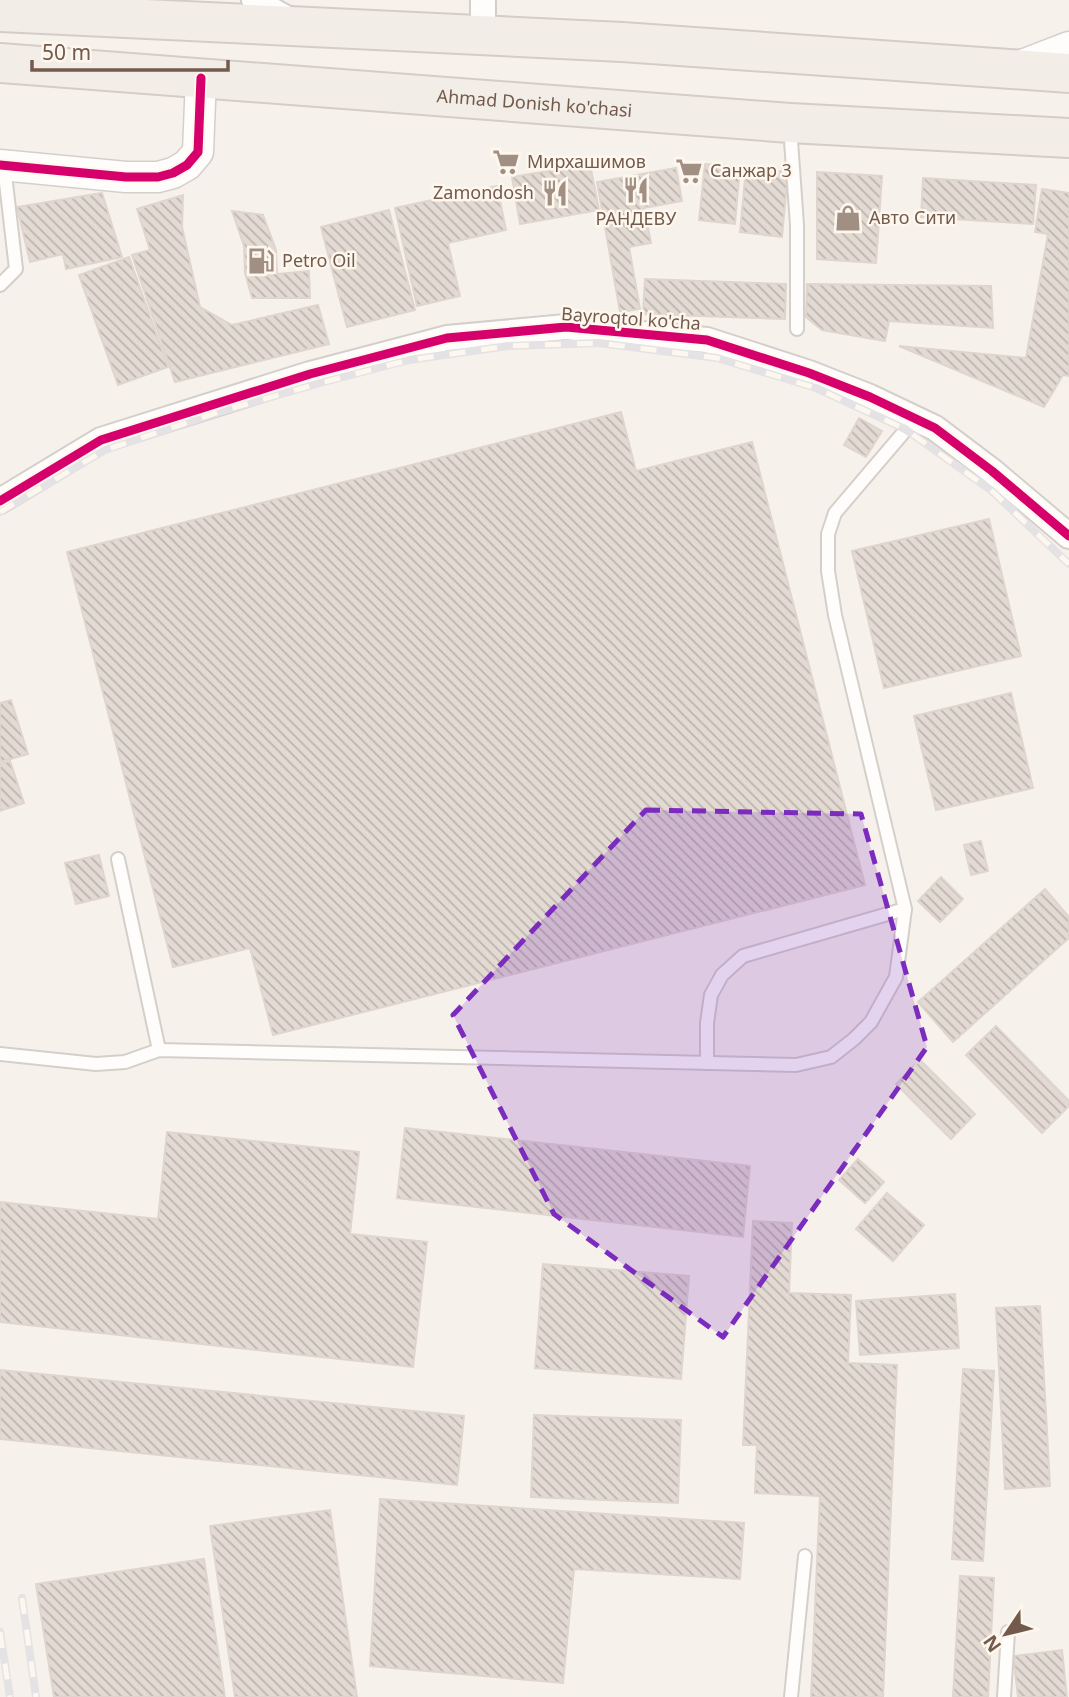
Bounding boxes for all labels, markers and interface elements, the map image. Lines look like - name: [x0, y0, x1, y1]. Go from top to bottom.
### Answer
- scale bar: [32, 28, 228, 72]
- text: 50 m: [42, 38, 91, 66]
- street label: Ahmad Donish ko'chasi: [436, 83, 633, 122]
- supermarket icon: Мирхашимов: [491, 147, 521, 177]
- place label: Мирхашимов: [527, 149, 646, 173]
- supermarket icon: Санжар 3: [674, 156, 704, 186]
- place label: Санжар 3: [710, 158, 792, 182]
- restaurant icon: РАНДЕВУ: [621, 175, 651, 205]
- restaurant icon: Zamondosh: [540, 178, 570, 208]
- place label: Zamondosh: [433, 180, 534, 204]
- shop icon: Авто Сити: [833, 203, 863, 233]
- place label: Авто Сити: [869, 205, 956, 229]
- place label: РАНДЕВУ: [596, 206, 677, 230]
- fuel station icon: Petro Oil: [246, 246, 276, 276]
- place label: Petro Oil: [282, 248, 356, 272]
- street label: Bayroqtol ko'cha: [560, 301, 702, 335]
- north arrow: [971, 1599, 1041, 1669]
- text: N: [977, 1630, 1007, 1658]

